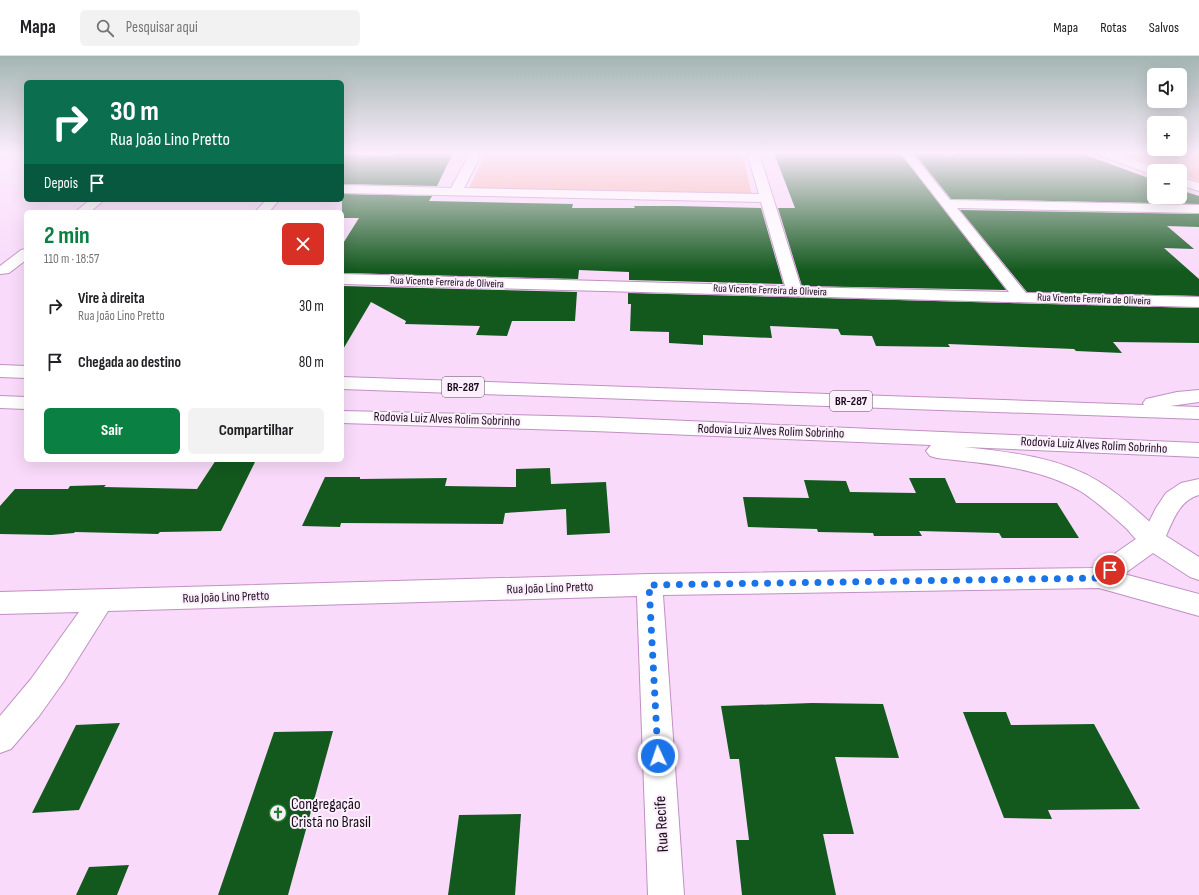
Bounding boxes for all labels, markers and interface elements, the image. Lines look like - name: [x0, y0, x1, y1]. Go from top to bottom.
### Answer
- search box: [80, 10, 360, 46]
- text: Mapa: [20, 16, 56, 39]
- icon: search: [94, 17, 116, 39]
- text: Pesquisar aqui: [126, 18, 198, 37]
- text: Mapa: [1053, 19, 1078, 36]
- text: Rotas: [1100, 19, 1127, 36]
- text: Salvos: [1149, 19, 1179, 36]
- map controls: [1147, 68, 1187, 204]
- button: sound: [1147, 68, 1187, 108]
- text: 30 m: [110, 95, 159, 128]
- icon: right: [44, 96, 96, 148]
- button: +: [1147, 116, 1187, 156]
- text: Rua João Lino Pretto: [110, 129, 230, 150]
- button: −: [1147, 164, 1187, 204]
- icon: arrive: [86, 172, 108, 194]
- text: Depois: [44, 174, 78, 193]
- text: 2 min: [44, 221, 90, 250]
- button: close: [282, 223, 324, 265]
- text: 110 m · 18:57: [44, 251, 99, 267]
- street label: Rua Vicente Ferreira de Oliveira: [390, 274, 504, 290]
- street label: Rua Vicente Ferreira de Oliveira: [713, 282, 827, 298]
- text: Vire à direita: [78, 289, 145, 308]
- street label: Rua Vicente Ferreira de Oliveira: [1037, 291, 1151, 307]
- icon: right: [44, 295, 66, 317]
- text: 30 m: [299, 297, 324, 316]
- text: Rua João Lino Pretto: [78, 308, 165, 324]
- icon: arrive: [44, 351, 66, 373]
- text: Chegada ao destino: [78, 353, 181, 372]
- text: 80 m: [299, 353, 324, 372]
- road number: BR-287: [442, 377, 484, 397]
- road number: BR-287: [830, 391, 872, 411]
- button: Sair: [44, 408, 180, 454]
- button: Compartilhar: [188, 408, 324, 454]
- street label: Rodovia Luiz Alves Rolim Sobrinho: [373, 408, 521, 430]
- street label: Rodovia Luiz Alves Rolim Sobrinho: [697, 420, 845, 442]
- street label: Rodovia Luiz Alves Rolim Sobrinho: [1020, 433, 1168, 457]
- pin: [1093, 553, 1127, 587]
- icon: arrive: [1099, 559, 1121, 581]
- street label: Rua João Lino Pretto: [506, 578, 594, 598]
- street label: Rua João Lino Pretto: [182, 587, 270, 607]
- position arrow: [637, 735, 679, 777]
- place label: Congregação Cristã no Brasil: [291, 795, 371, 832]
- street label: Rua Recife: [651, 795, 673, 853]
- church icon: Congregação Cristã no Brasil: [268, 803, 288, 823]

